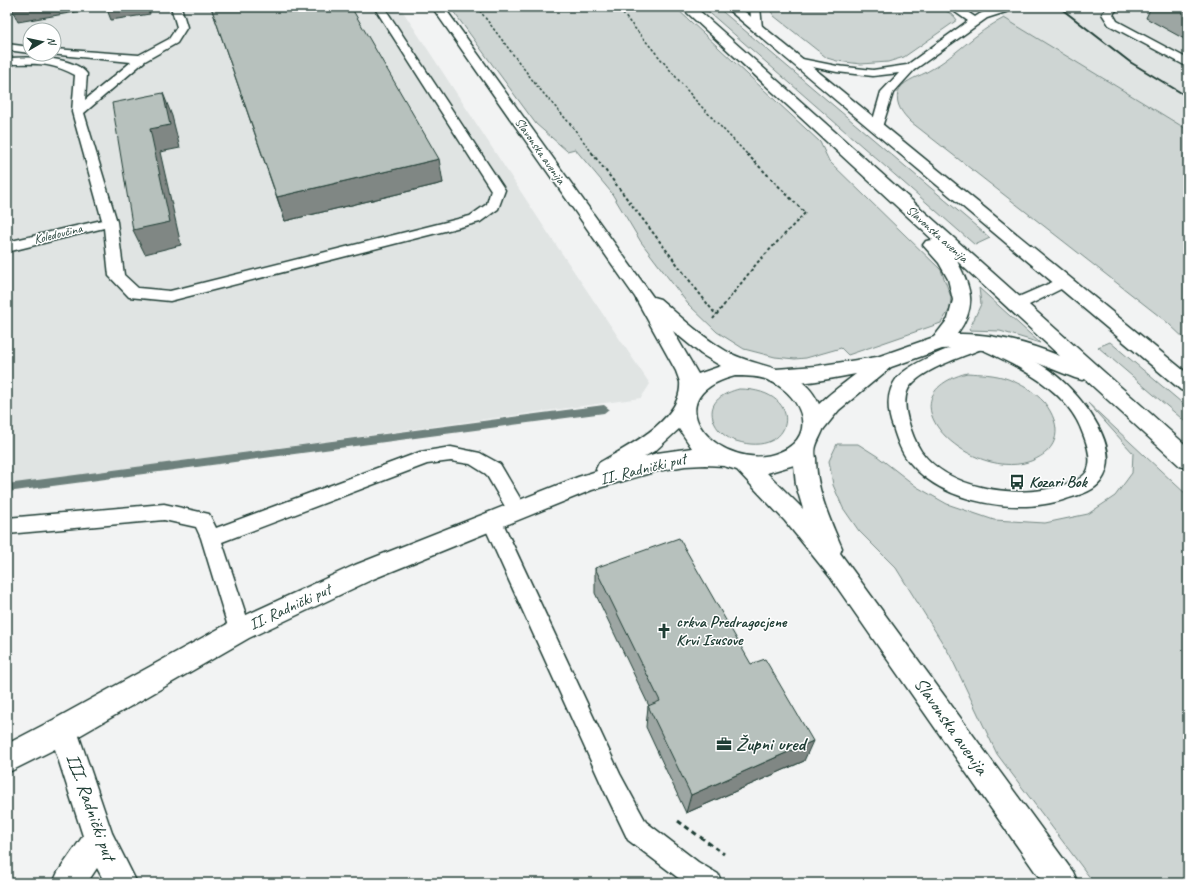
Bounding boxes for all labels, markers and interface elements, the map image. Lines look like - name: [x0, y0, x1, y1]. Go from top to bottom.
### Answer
- north arrow: [22, 22, 62, 62]
- text: N: [44, 36, 60, 47]
- street label: Slavonska avenija: [511, 115, 570, 188]
- street label: Slavonska avenija: [903, 202, 972, 267]
- street label: Koledovčina: [32, 220, 84, 248]
- street label: II. Radnički put: [598, 448, 691, 489]
- place label: Kozari Bok: [1029, 472, 1089, 492]
- bus stop icon: Kozari Bok: [1008, 473, 1026, 491]
- street label: II. Radnički put: [246, 578, 336, 635]
- place label: crkva Predragocjene Krvi Isusove: [676, 612, 788, 650]
- church icon: crkva Predragocjene Krvi Isusove: [655, 622, 673, 640]
- street label: Slavonska avenija: [909, 673, 994, 781]
- place label: Župni ured: [736, 732, 808, 756]
- office icon: Župni ured: [715, 735, 733, 753]
- street label: III. Radnički put: [61, 750, 122, 866]

